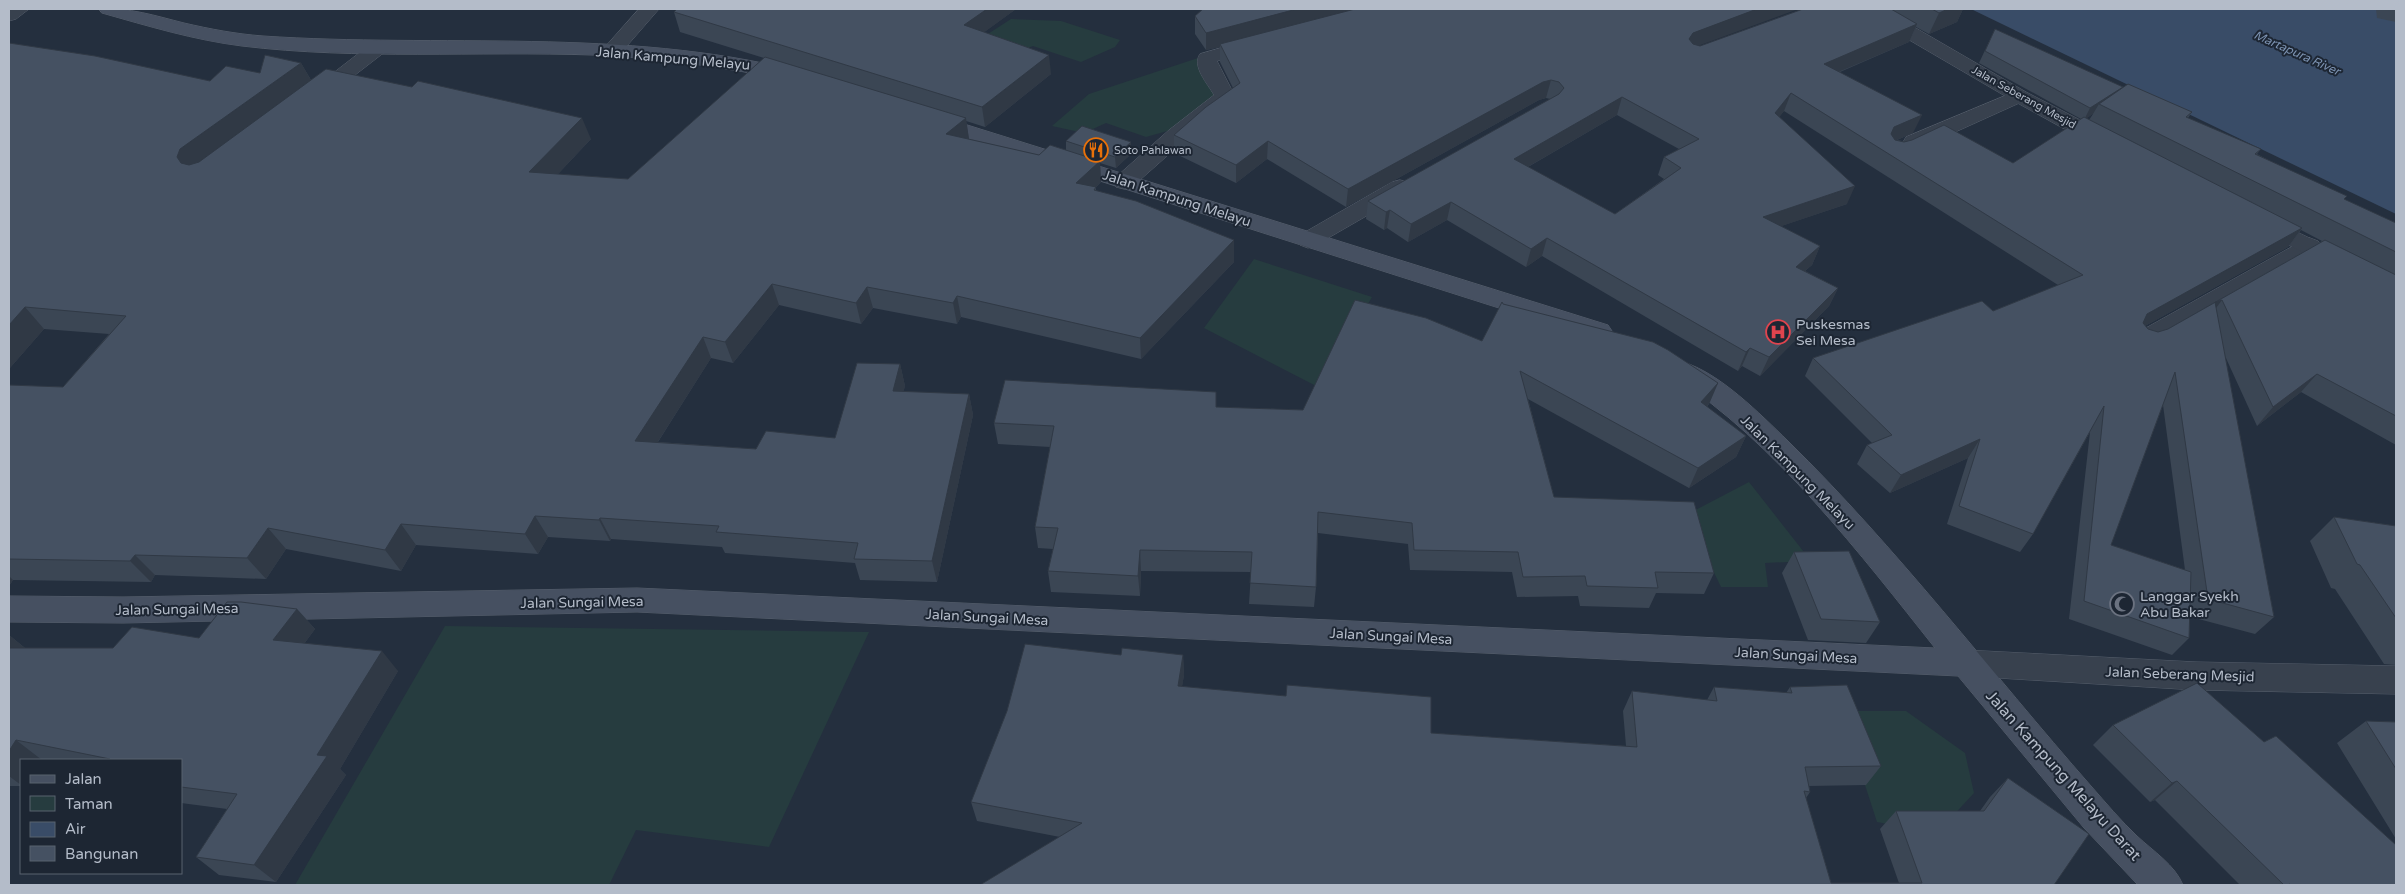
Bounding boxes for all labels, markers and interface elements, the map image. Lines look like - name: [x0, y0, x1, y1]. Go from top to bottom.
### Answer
- water label: Martapura River: [2252, 28, 2344, 79]
- street label: Jalan Kampung Melayu: [595, 43, 751, 74]
- street label: Jalan Seberang Mesjid: [1969, 63, 2078, 132]
- restaurant icon: Soto Pahlawan: [1083, 137, 1109, 163]
- place label: Soto Pahlawan: [1114, 144, 1191, 157]
- street label: Jalan Kampung Melayu: [1101, 166, 1253, 230]
- place label: Puskesmas Sei Mesa: [1796, 316, 1870, 349]
- hospital icon: Puskesmas Sei Mesa: [1765, 319, 1791, 345]
- street label: Jalan Kampung Melayu: [1737, 412, 1858, 533]
- place label: Langgar Syekh Abu Bakar: [2140, 588, 2239, 621]
- mosque icon: Langgar Syekh Abu Bakar: [2109, 591, 2135, 617]
- street label: Jalan Sungai Mesa: [520, 593, 644, 612]
- street label: Jalan Sungai Mesa: [115, 600, 239, 619]
- street label: Jalan Sungai Mesa: [925, 606, 1049, 629]
- street label: Jalan Sungai Mesa: [1329, 625, 1453, 648]
- street label: Jalan Sungai Mesa: [1734, 644, 1858, 667]
- street label: Jalan Seberang Mesjid: [2105, 663, 2255, 686]
- street label: Jalan Kampung Melayu Darat: [1981, 686, 2145, 865]
- legend: [20, 759, 182, 874]
- text: Jalan: [65, 770, 102, 788]
- text: Taman: [65, 795, 113, 813]
- text: Air: [65, 820, 86, 838]
- text: Bangunan: [65, 845, 138, 863]

